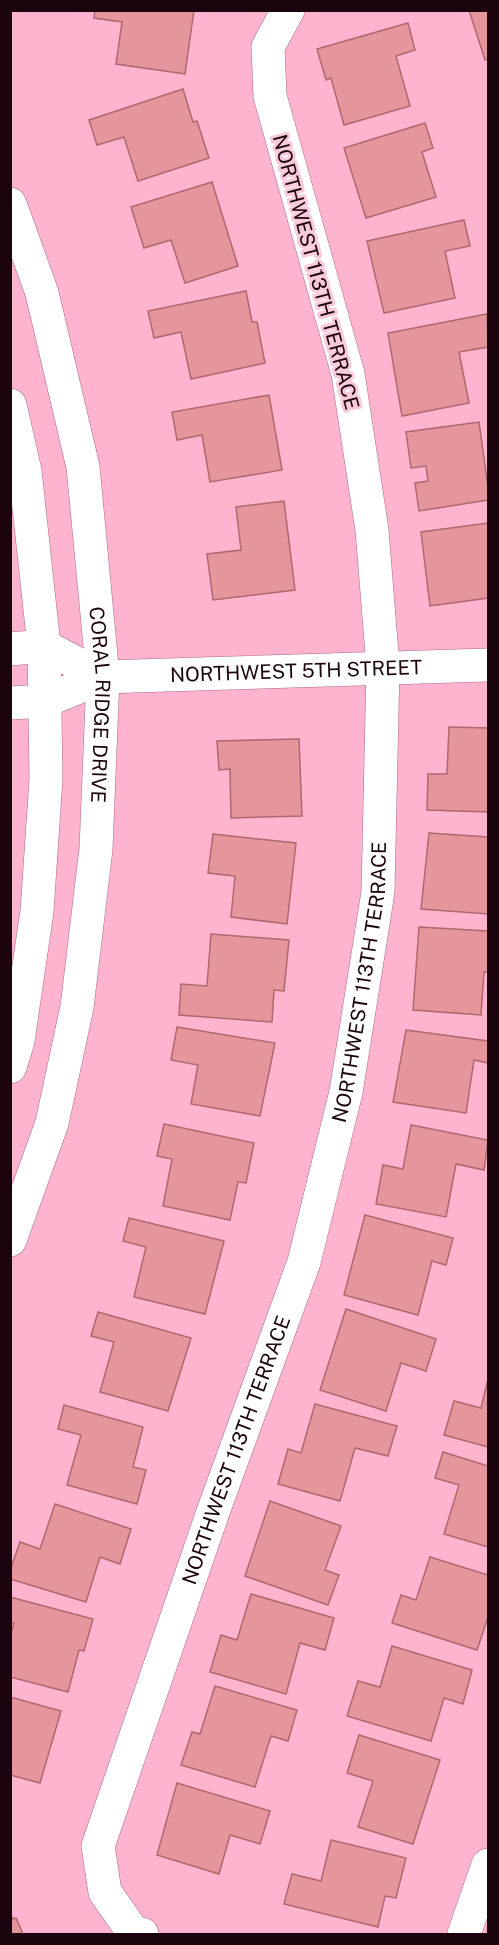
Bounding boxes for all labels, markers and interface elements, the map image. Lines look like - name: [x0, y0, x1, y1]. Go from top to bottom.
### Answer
- street label: NORTHWEST 113TH TERRACE: [268, 132, 364, 412]
- street label: CORAL RIDGE DRIVE: [84, 606, 115, 803]
- street label: NORTHWEST 5TH STREET: [170, 655, 423, 687]
- street label: NORTHWEST 113TH TERRACE: [327, 841, 391, 1125]
- street label: NORTHWEST 113TH TERRACE: [177, 1312, 295, 1588]

